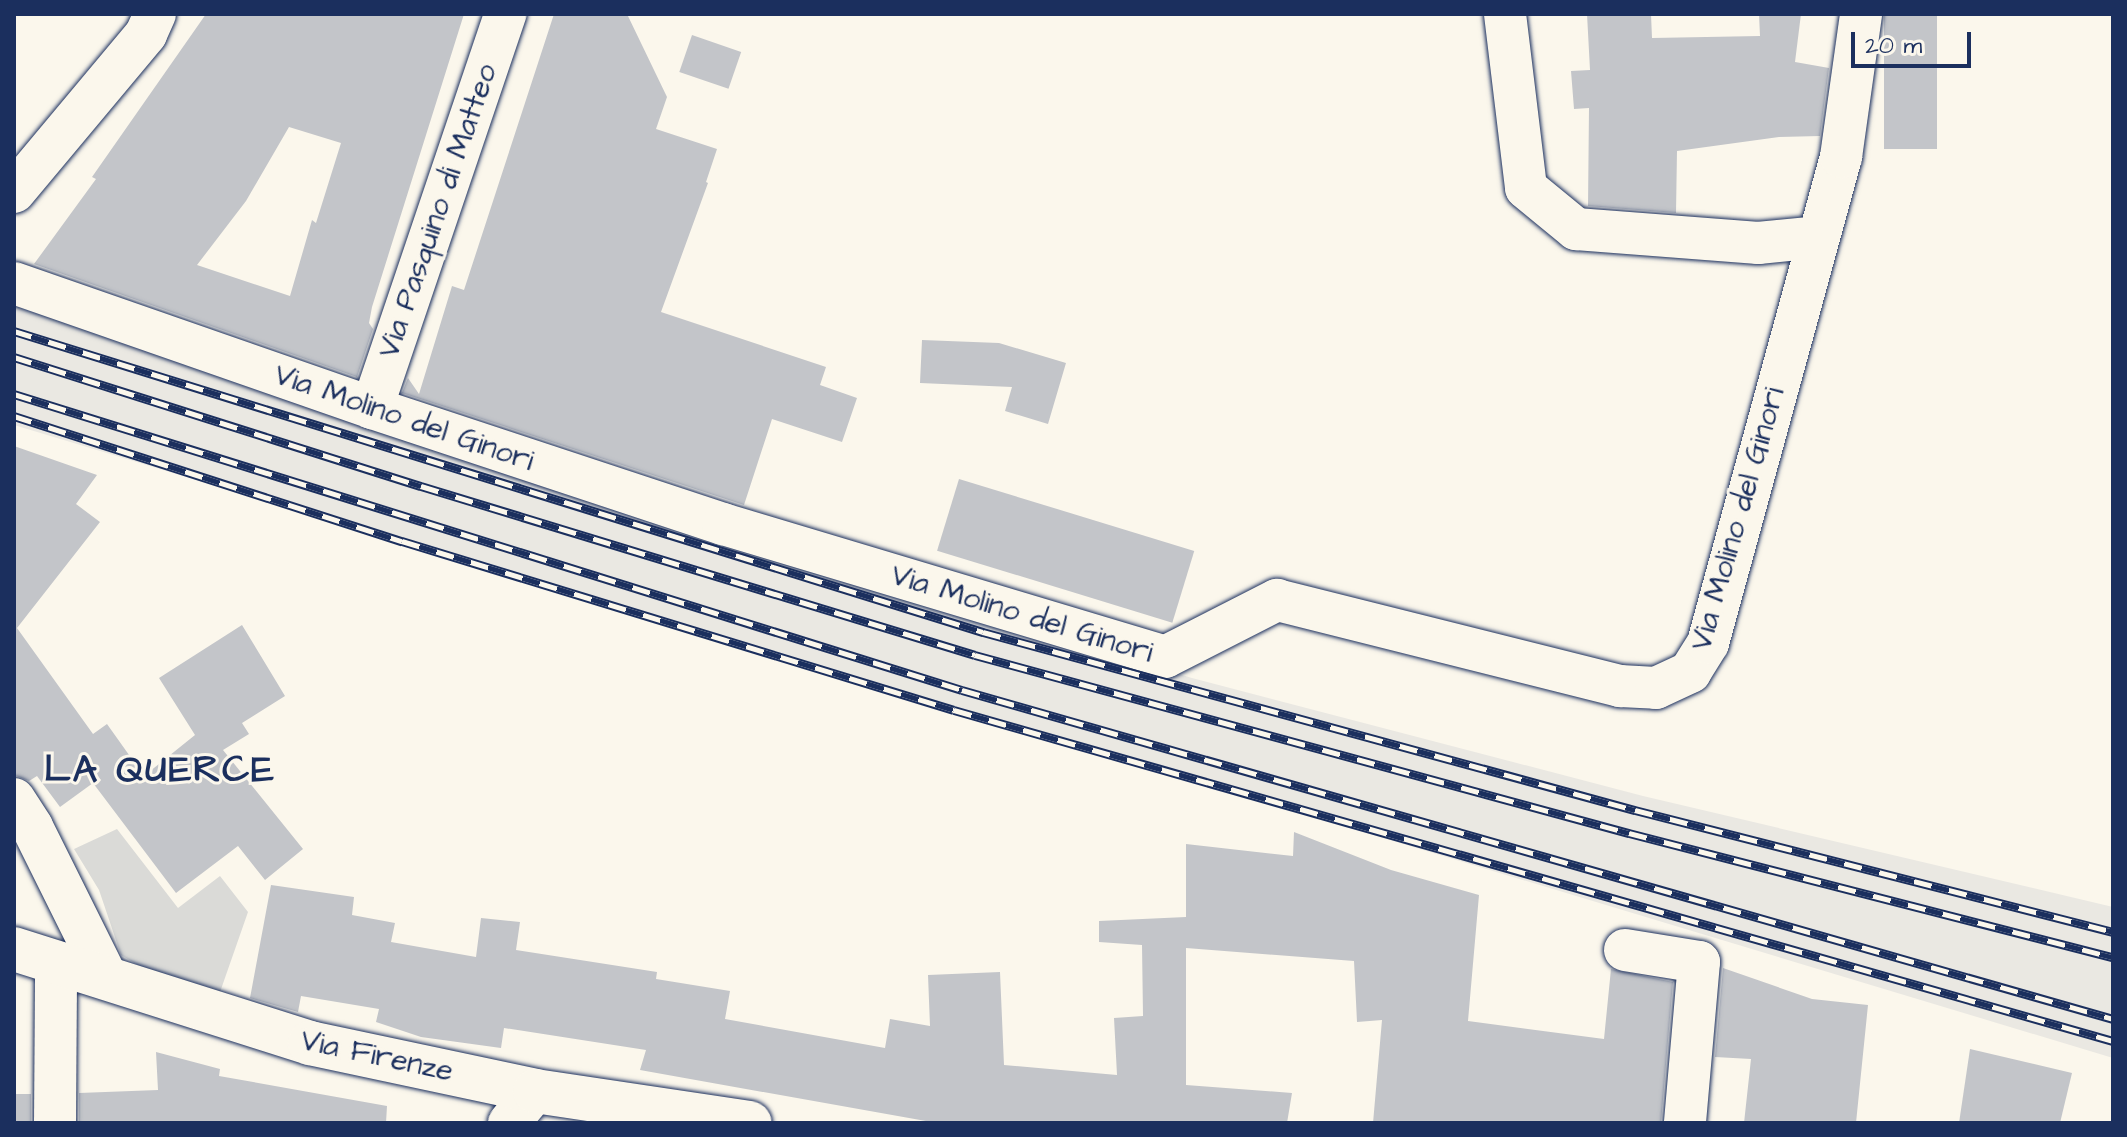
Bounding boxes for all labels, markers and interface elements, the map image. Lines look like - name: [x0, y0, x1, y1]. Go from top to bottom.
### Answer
- scale bar: [1855, 16, 1975, 66]
- text: 20 m: [1865, 29, 1922, 63]
- street label: Via Pasquino di Matteo: [371, 59, 505, 363]
- street label: Via Molino del Ginori: [270, 357, 538, 479]
- street label: Via Molino del Ginori: [1683, 383, 1793, 655]
- street label: Via Molino del Ginori: [887, 557, 1157, 671]
- district label: LA QUERCE: [44, 748, 276, 794]
- street label: Via Firenze: [298, 1022, 456, 1090]

